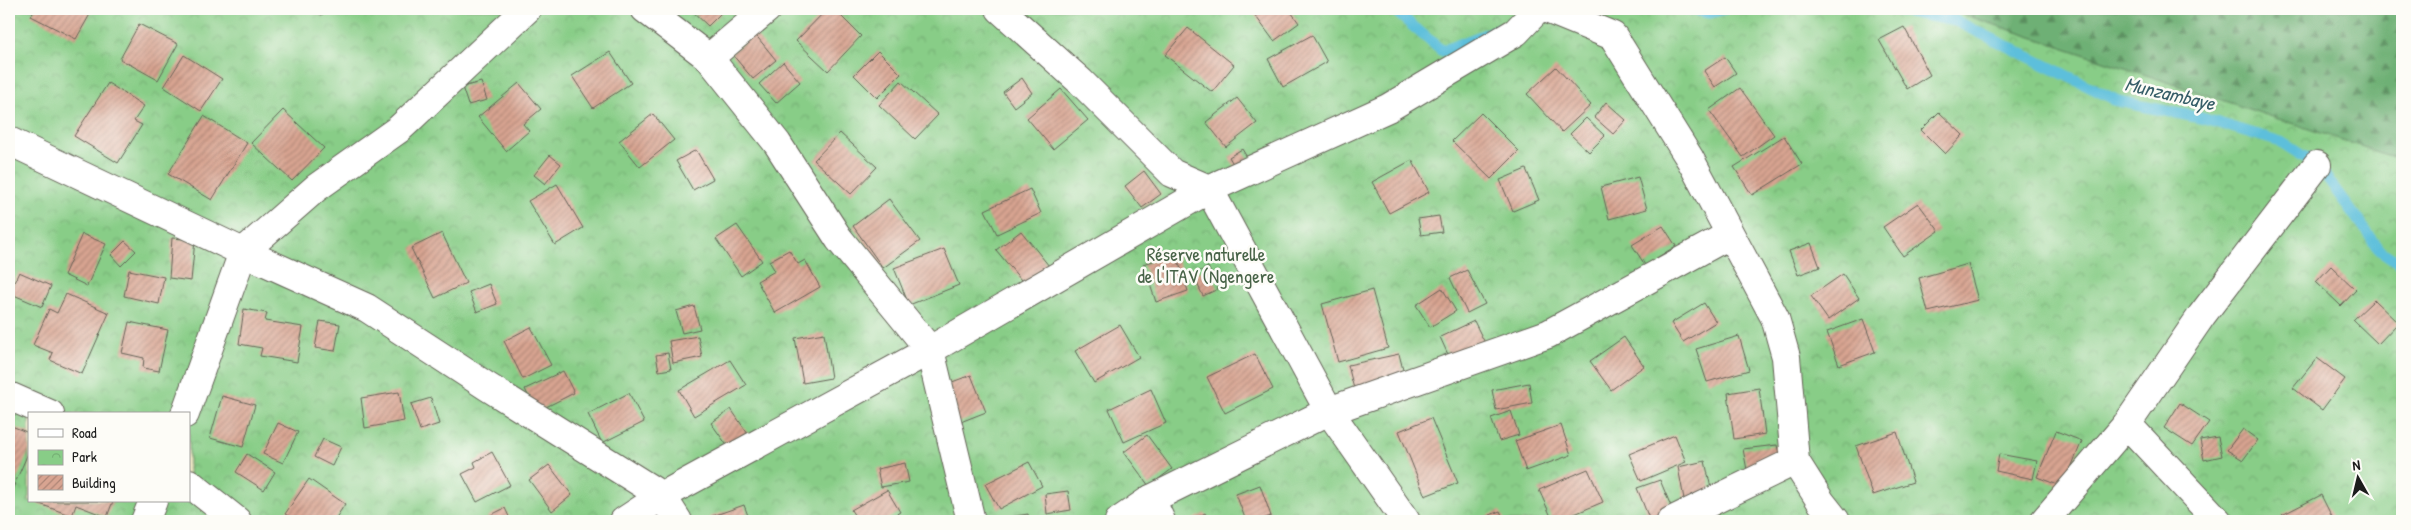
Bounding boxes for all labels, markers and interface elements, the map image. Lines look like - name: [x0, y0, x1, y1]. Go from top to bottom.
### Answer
- water label: Munzambaye: [2122, 70, 2219, 118]
- park label: Réserve naturelle de l'ITAV (Ngengere: [1137, 241, 1275, 289]
- legend: [28, 412, 190, 502]
- text: Road: [72, 422, 97, 443]
- text: Park: [72, 446, 97, 467]
- north arrow: [2334, 452, 2384, 502]
- text: N: [2351, 455, 2362, 475]
- text: Building: [72, 472, 116, 493]

